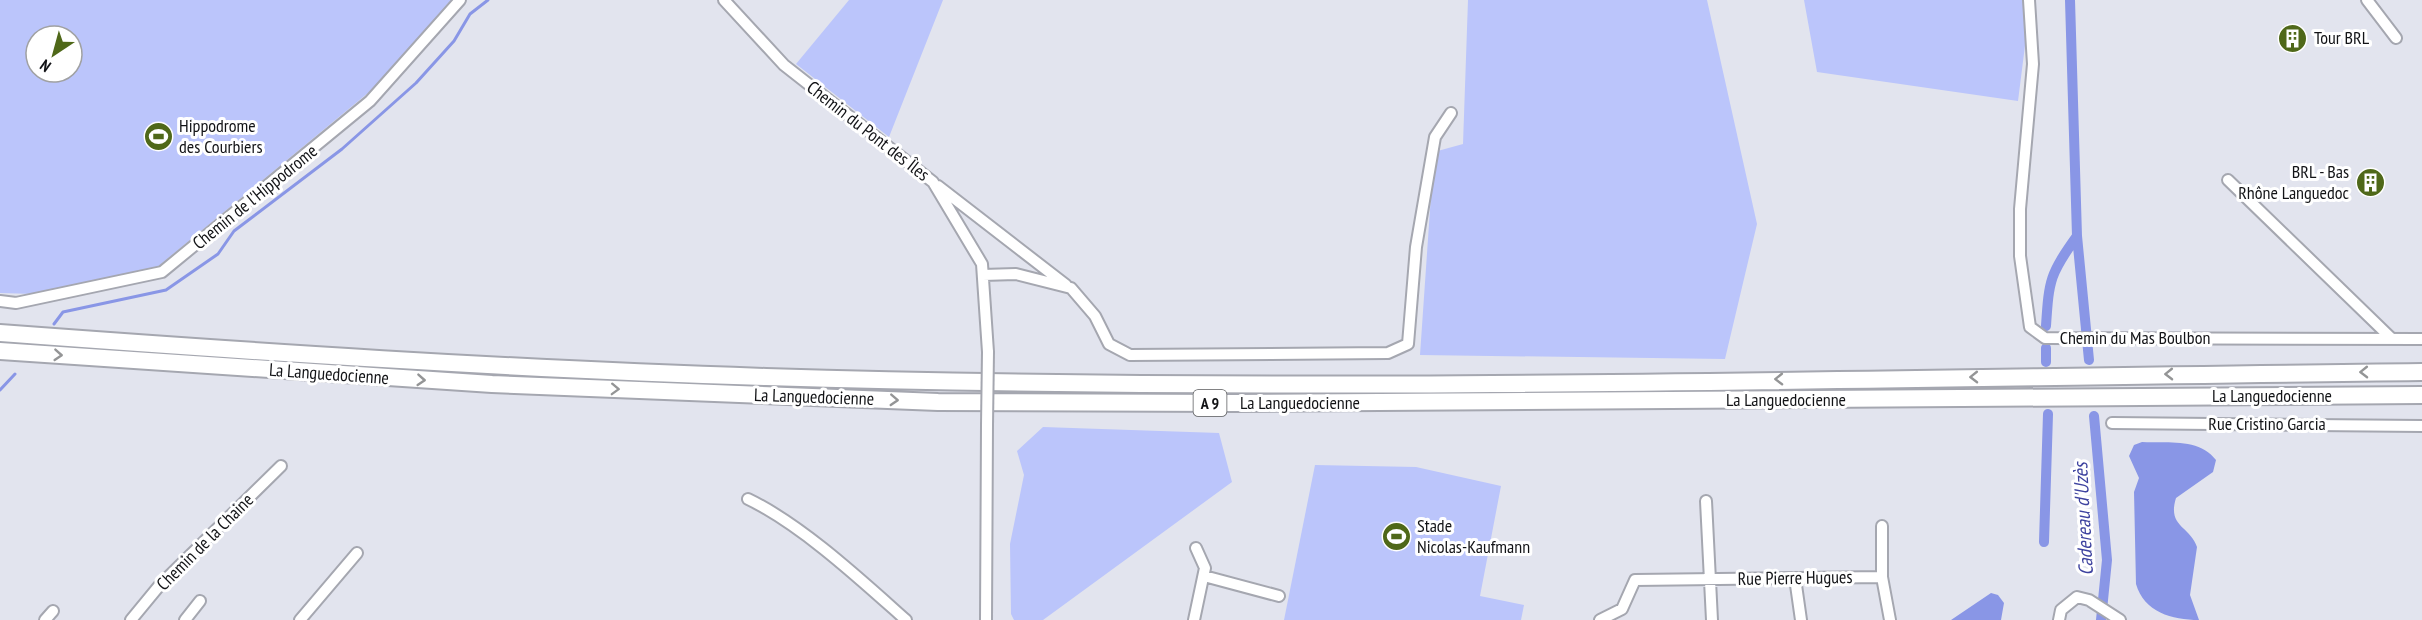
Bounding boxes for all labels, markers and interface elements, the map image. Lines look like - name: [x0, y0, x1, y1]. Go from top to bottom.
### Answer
- building icon: Tour BRL: [2277, 22, 2309, 54]
- north arrow: [24, 24, 84, 84]
- place label: Tour BRL: [2314, 26, 2370, 49]
- text: N: [36, 56, 55, 77]
- street label: Chemin du Pont des Îles: [802, 76, 934, 186]
- place label: Hippodrome des Courbiers: [179, 114, 263, 158]
- sports icon: Hippodrome des Courbiers: [142, 120, 174, 152]
- street label: Chemin de l'Hippodrome: [188, 139, 322, 254]
- place label: BRL - Bas Rhône Languedoc: [2238, 160, 2350, 204]
- building icon: BRL - Bas Rhône Languedoc: [2354, 166, 2386, 198]
- street label: Chemin du Mas Boulbon: [2060, 326, 2210, 349]
- one-way arrow: [54, 349, 63, 362]
- street label: La Languedocienne: [268, 358, 390, 389]
- one-way arrow: [2359, 366, 2368, 378]
- one-way arrow: [2164, 368, 2173, 381]
- one-way arrow: [1969, 371, 1978, 383]
- one-way arrow: [416, 373, 425, 386]
- one-way arrow: [1774, 373, 1783, 385]
- one-way arrow: [611, 382, 620, 395]
- street label: La Languedocienne: [754, 383, 874, 410]
- street label: La Languedocienne: [2212, 384, 2332, 407]
- street label: La Languedocienne: [1726, 388, 1846, 411]
- road number: A 9: [1194, 390, 1226, 416]
- street label: La Languedocienne: [1240, 391, 1360, 414]
- one-way arrow: [890, 394, 899, 407]
- street label: Rue Cristino Garcia: [2208, 412, 2326, 435]
- water label: Cadereau d'Uzès: [2067, 460, 2099, 576]
- street label: Chemin de la Chaine: [151, 488, 258, 595]
- place label: Stade Nicolas-Kaufmann: [1417, 514, 1530, 558]
- sports icon: Stade Nicolas-Kaufmann: [1380, 520, 1412, 552]
- street label: Rue Pierre Hugues: [1737, 565, 1853, 590]

